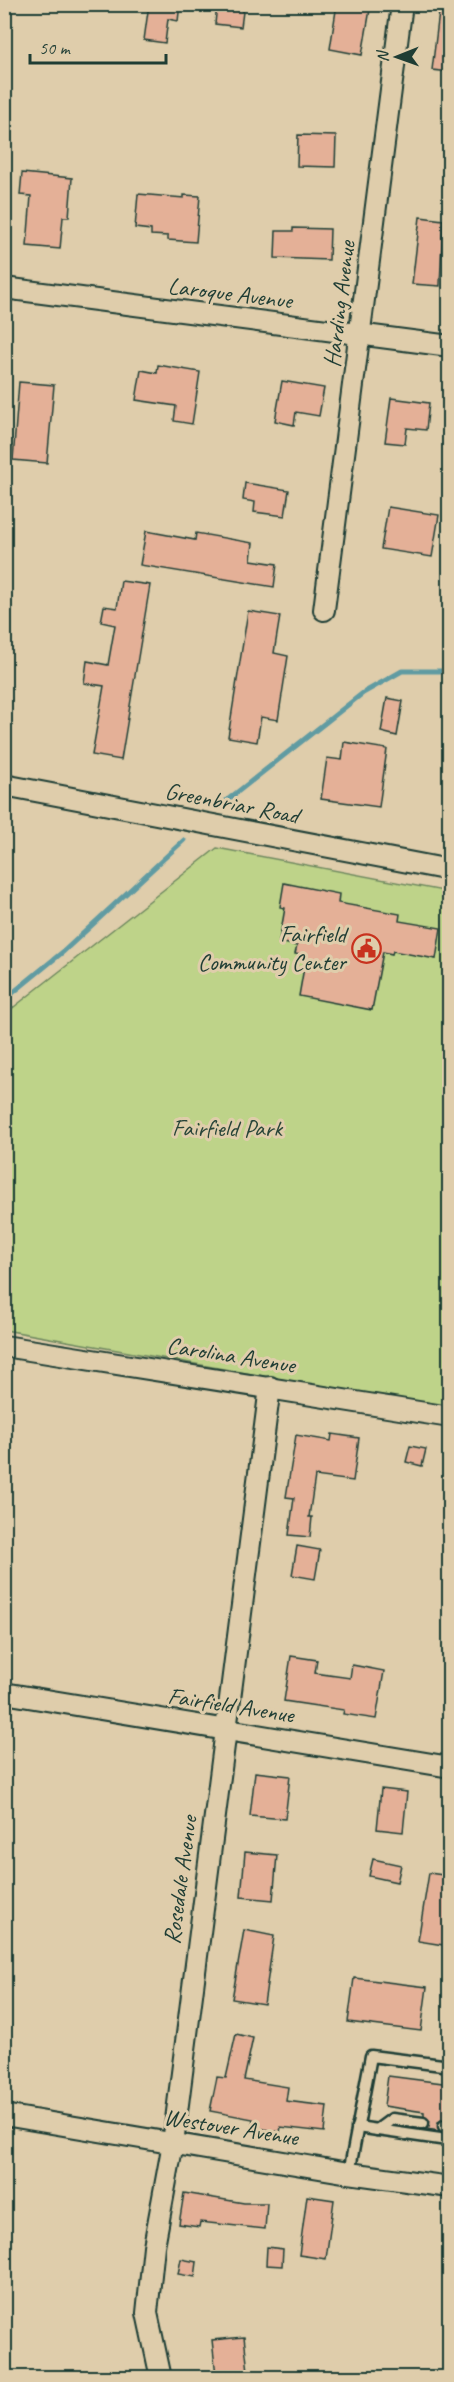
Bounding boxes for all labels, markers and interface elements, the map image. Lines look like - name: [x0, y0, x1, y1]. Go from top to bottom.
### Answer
- scale bar: [30, 27, 166, 65]
- north arrow: [367, 27, 427, 87]
- text: 50 m: [39, 37, 72, 59]
- text: N: [373, 49, 393, 62]
- street label: Harding Avenue: [316, 237, 362, 369]
- street label: Laroque Avenue: [166, 271, 296, 316]
- street label: Greenbriar Road: [163, 775, 305, 831]
- place label: Fairfield Community Center: [198, 919, 350, 977]
- public building icon: Fairfield Community Center: [351, 932, 383, 964]
- park label: Fairfield Park: [172, 1113, 284, 1143]
- street label: Carolina Avenue: [165, 1330, 300, 1380]
- street label: Fairfield Avenue: [166, 1680, 298, 1730]
- street label: Rosedale Avenue: [156, 1812, 204, 1946]
- street label: Westover Avenue: [162, 2102, 302, 2153]

